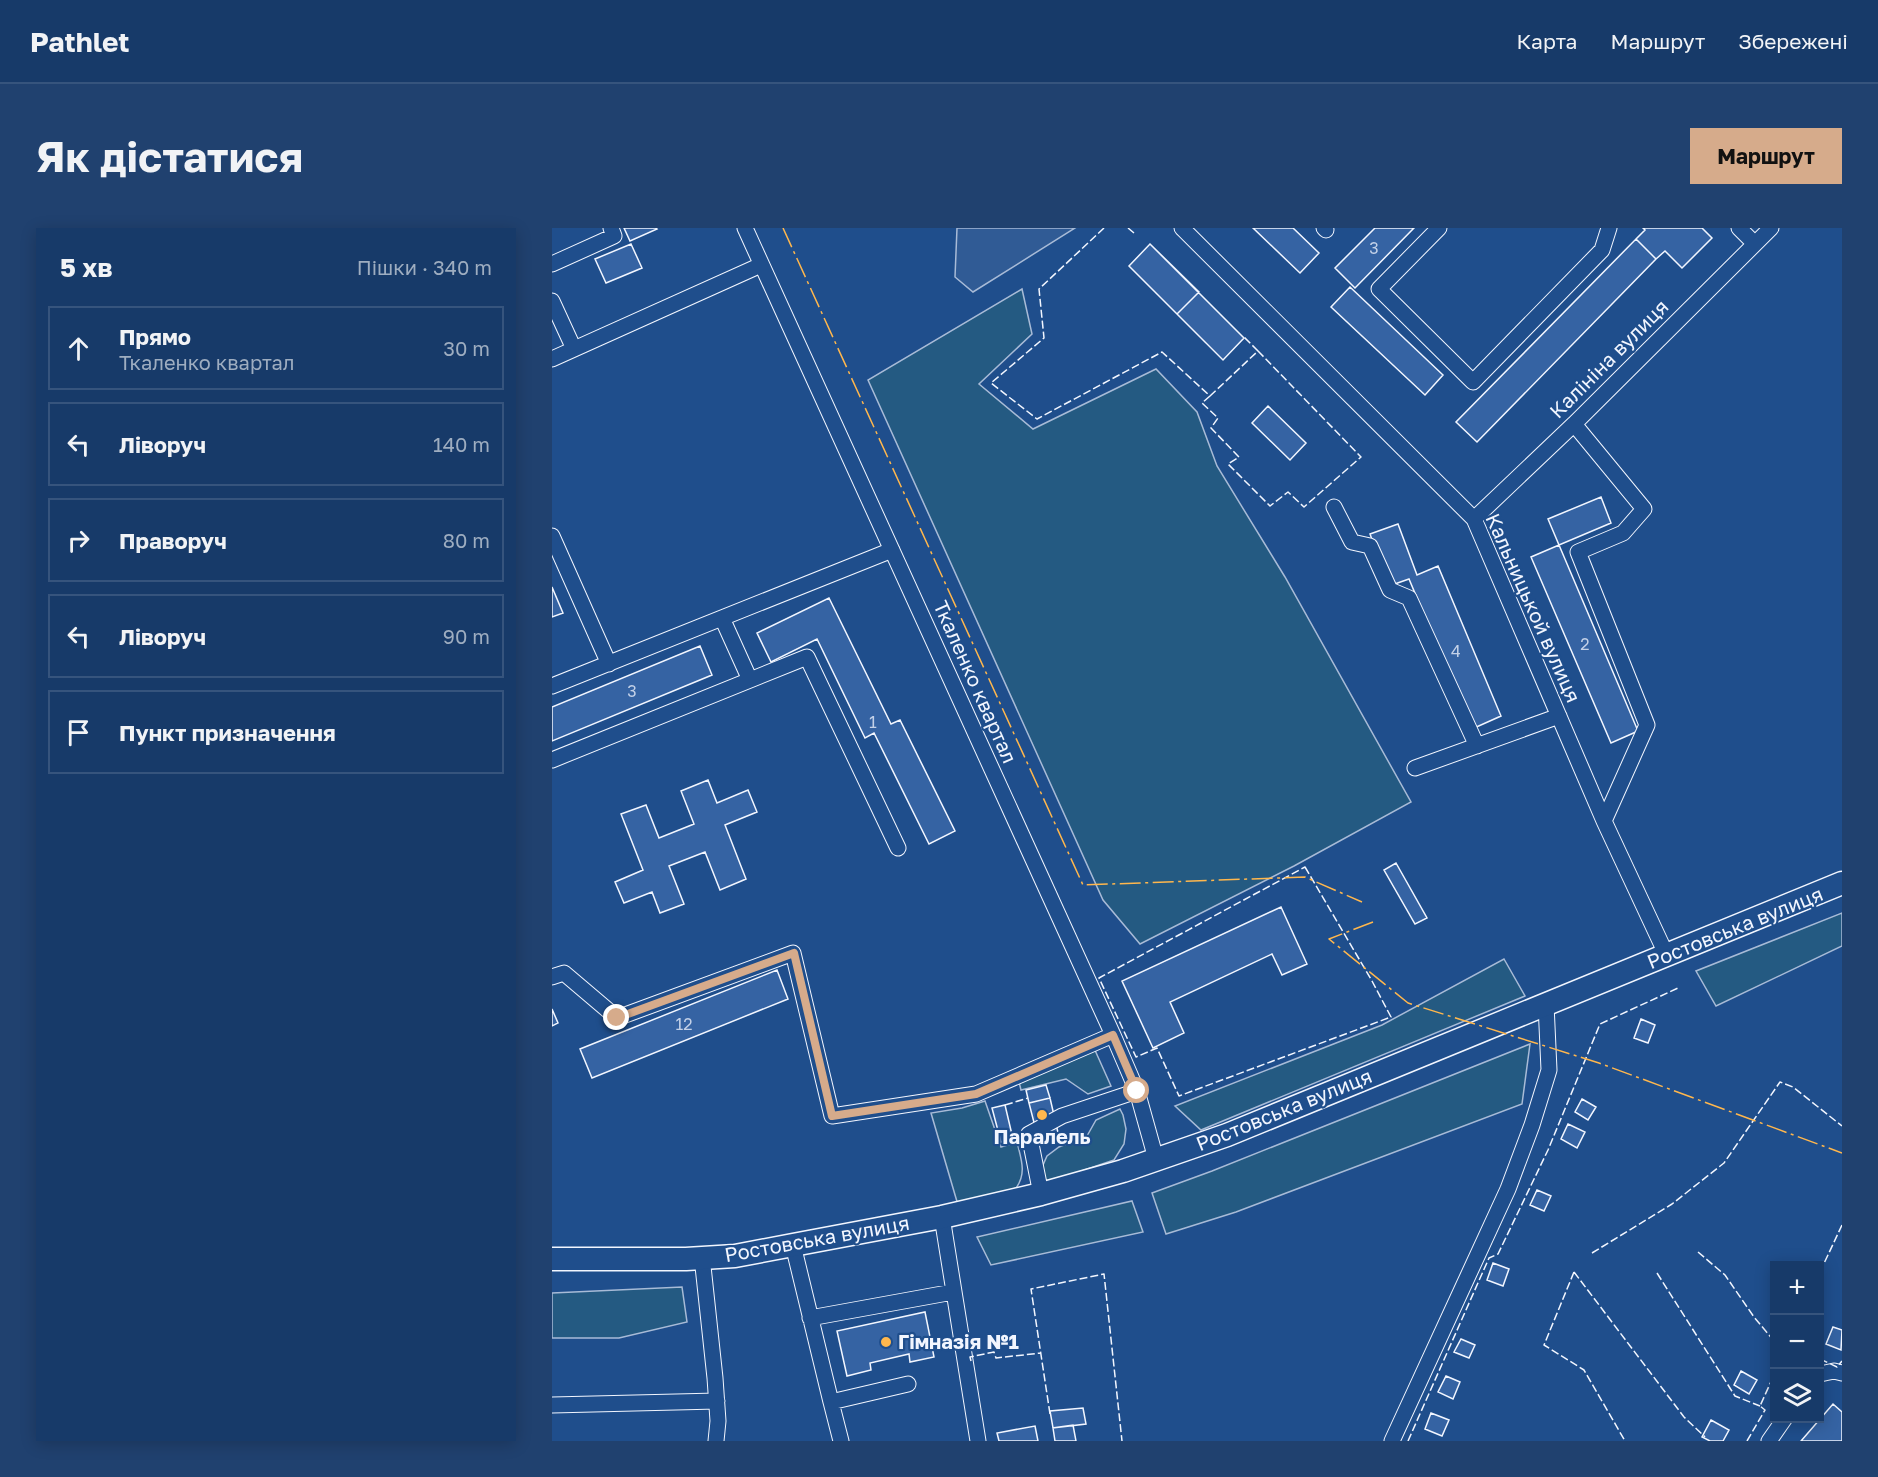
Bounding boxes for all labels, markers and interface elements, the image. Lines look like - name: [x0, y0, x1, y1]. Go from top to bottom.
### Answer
- text: Pathlet: [30, 25, 130, 58]
- text: Карта: [1517, 28, 1577, 54]
- text: Маршрут: [1610, 28, 1705, 54]
- text: Збережені: [1738, 28, 1848, 54]
- button: Маршрут: [1690, 128, 1842, 184]
- text: Як дістатися: [36, 131, 303, 181]
- house number: 3: [1369, 238, 1379, 258]
- text: 5 хв: [60, 252, 113, 283]
- text: Пішки · 340 m: [357, 255, 492, 279]
- street label: Калініна вулиця: [1544, 294, 1673, 423]
- text: Прямо: [119, 323, 191, 350]
- icon: ahead: [62, 332, 95, 365]
- text: 30 m: [443, 336, 490, 360]
- text: Ткаленко квартал: [119, 350, 294, 374]
- icon: left: [62, 428, 95, 461]
- text: Ліворуч: [119, 431, 206, 458]
- text: 140 m: [433, 432, 490, 456]
- street label: Кальницькой вулиця: [1481, 509, 1586, 706]
- icon: right: [62, 524, 95, 557]
- text: Праворуч: [119, 527, 227, 554]
- text: 80 m: [443, 528, 490, 552]
- street label: Ткаленко квартал: [929, 597, 1023, 767]
- icon: left: [62, 620, 95, 653]
- text: Ліворуч: [119, 623, 206, 650]
- text: 90 m: [443, 624, 490, 648]
- house number: 2: [1580, 634, 1590, 654]
- house number: 4: [1451, 641, 1461, 661]
- house number: 3: [627, 681, 637, 701]
- house number: 1: [869, 712, 877, 732]
- icon: arrive: [62, 716, 95, 749]
- text: Пункт призначення: [119, 719, 336, 746]
- street label: Ростовська вулиця: [1643, 881, 1826, 973]
- route end: [603, 1004, 629, 1030]
- house number: 12: [675, 1014, 693, 1034]
- street label: Ростовська вулиця: [1192, 1063, 1375, 1155]
- route start: [1123, 1077, 1149, 1103]
- marker: Паралель: [1035, 1108, 1049, 1122]
- place label: Паралель: [994, 1124, 1090, 1148]
- street label: Ростовська вулиця: [723, 1210, 911, 1266]
- map controls: [1770, 1261, 1824, 1423]
- button: +: [1770, 1261, 1824, 1315]
- button: −: [1770, 1315, 1824, 1369]
- place label: Гімназія №1: [898, 1329, 1019, 1353]
- marker: Гімназія №1: [879, 1335, 893, 1349]
- button: layers: [1770, 1369, 1824, 1423]

